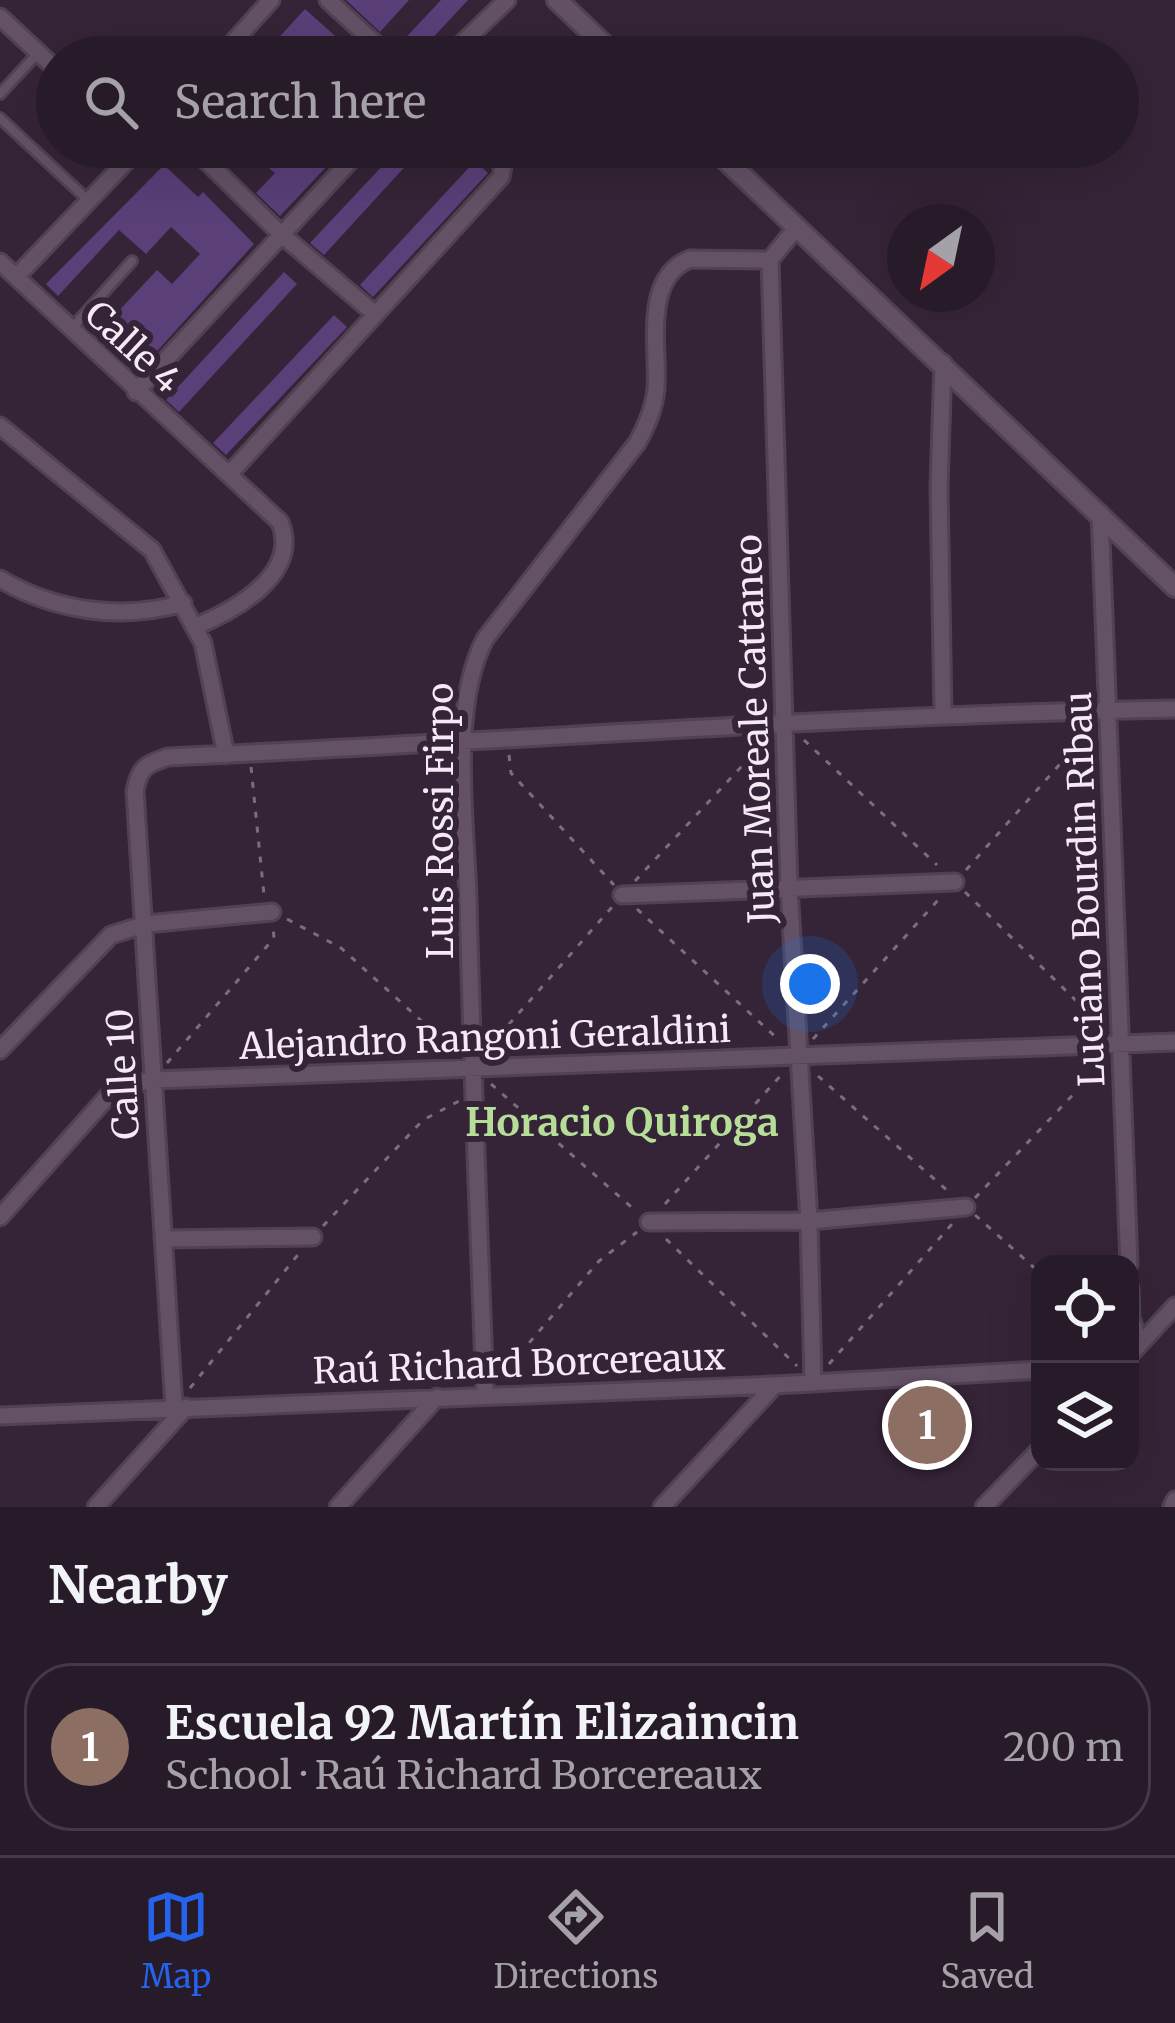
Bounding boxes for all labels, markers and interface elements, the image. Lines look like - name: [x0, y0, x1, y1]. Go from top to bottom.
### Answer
- search box: [36, 36, 1139, 168]
- icon: search: [78, 69, 144, 135]
- text: Search here: [174, 74, 426, 130]
- north arrow: [887, 204, 995, 312]
- street label: Calle 4: [76, 291, 190, 403]
- street label: Juan Moreale Cattaneo: [726, 534, 784, 925]
- street label: Luis Rossi Firpo: [418, 683, 463, 959]
- street label: Luciano Bourdin Ribau: [1056, 690, 1114, 1088]
- your location: [780, 954, 840, 1014]
- street label: Calle 10: [97, 1007, 149, 1141]
- street label: Alejandro Rangoni Geraldini: [237, 1007, 732, 1069]
- district label: Horacio Quiroga: [465, 1098, 779, 1147]
- map controls: [1031, 1255, 1139, 1471]
- button: locate: [1031, 1255, 1139, 1363]
- street label: Raú Richard Borcereaux: [312, 1334, 726, 1394]
- button: layers: [1031, 1363, 1139, 1471]
- pin: 1: [888, 1380, 966, 1470]
- text: Nearby: [48, 1553, 228, 1617]
- text: Escuela 92 Martín Elizaincin: [165, 1695, 799, 1751]
- text: 1: [81, 1723, 99, 1772]
- text: 200 m: [1003, 1723, 1124, 1772]
- text: School · Raú Richard Borcereaux: [165, 1751, 762, 1800]
- tab: Map: [141, 1884, 211, 1997]
- tab: Directions: [493, 1884, 658, 1997]
- tab: Saved: [940, 1884, 1034, 1997]

